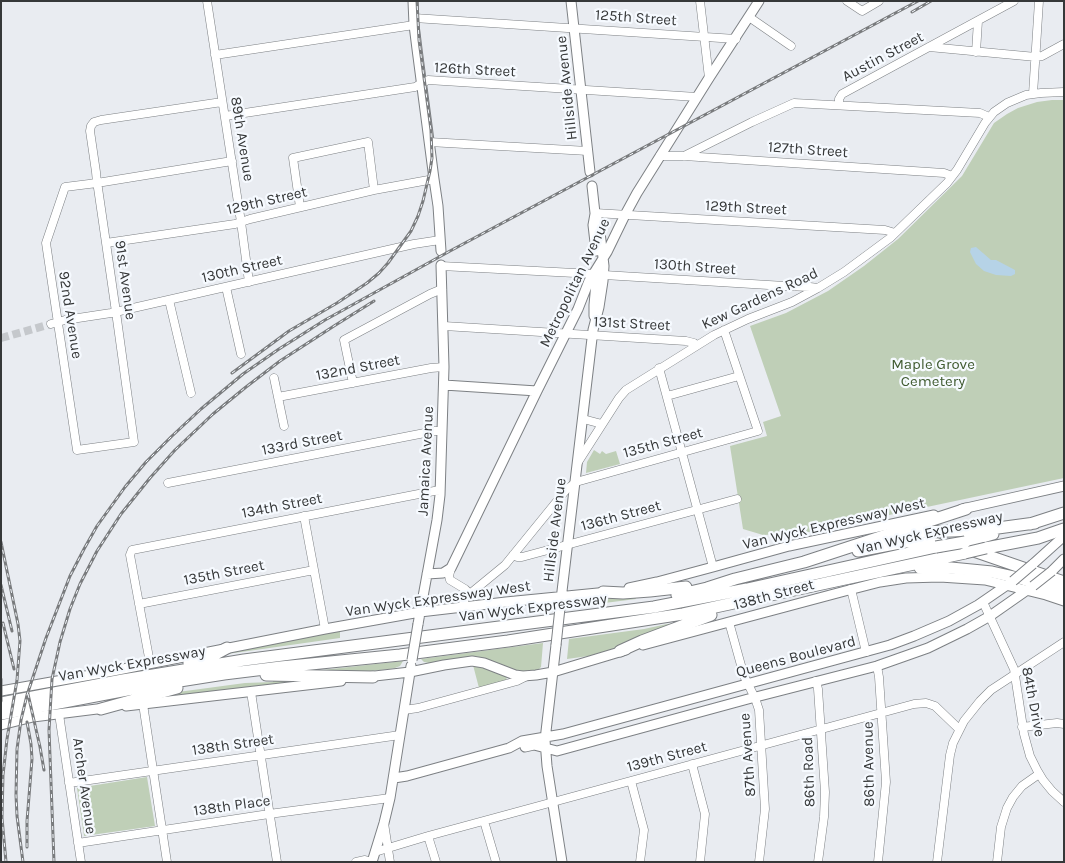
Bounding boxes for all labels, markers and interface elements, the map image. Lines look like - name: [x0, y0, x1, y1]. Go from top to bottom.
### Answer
- street label: 125th Street: [595, 6, 677, 30]
- street label: Austin Street: [839, 28, 927, 86]
- street label: Hillside Avenue: [553, 35, 581, 141]
- street label: 126th Street: [434, 59, 516, 81]
- street label: 89th Avenue: [226, 95, 258, 183]
- street label: 127th Street: [767, 138, 849, 162]
- street label: 129th Street: [225, 183, 309, 219]
- street label: 129th Street: [705, 197, 787, 219]
- street label: Metropolitan Avenue: [536, 216, 614, 350]
- street label: 91st Avenue: [111, 239, 139, 321]
- street label: 130th Street: [200, 251, 284, 287]
- street label: 130th Street: [653, 255, 737, 279]
- street label: Kew Gardens Road: [699, 264, 821, 334]
- street label: 92nd Avenue: [54, 270, 86, 360]
- street label: 131st Street: [593, 313, 671, 335]
- street label: 132nd Street: [314, 351, 402, 385]
- park label: Maple Grove Cemetery: [891, 356, 975, 391]
- street label: Jamaica Avenue: [414, 406, 438, 516]
- street label: 135th Street: [621, 424, 705, 462]
- street label: 133rd Street: [260, 426, 344, 460]
- street label: Hillside Avenue: [540, 477, 570, 583]
- street label: 134th Street: [240, 489, 324, 523]
- street label: Van Wyck Expressway West: [741, 494, 927, 554]
- street label: 136th Street: [579, 497, 663, 535]
- street label: Van Wyck Expressway: [855, 507, 1005, 559]
- street label: 135th Street: [182, 556, 266, 590]
- street label: 138th Street: [732, 576, 816, 614]
- street label: Van Wyck Expressway West: [344, 577, 532, 621]
- street label: Van Wyck Expressway: [458, 590, 608, 626]
- street label: Queens Boulevard: [734, 632, 858, 682]
- street label: Van Wyck Expressway: [57, 642, 207, 686]
- street label: 84th Drive: [1017, 665, 1049, 739]
- street label: 87th Avenue: [736, 713, 760, 797]
- street label: 86th Avenue: [859, 721, 879, 807]
- street label: 138th Street: [191, 730, 275, 760]
- street label: 86th Road: [799, 736, 819, 808]
- street label: Archer Avenue: [68, 737, 100, 835]
- street label: 139th Street: [625, 738, 709, 776]
- street label: 138th Place: [192, 792, 272, 820]

